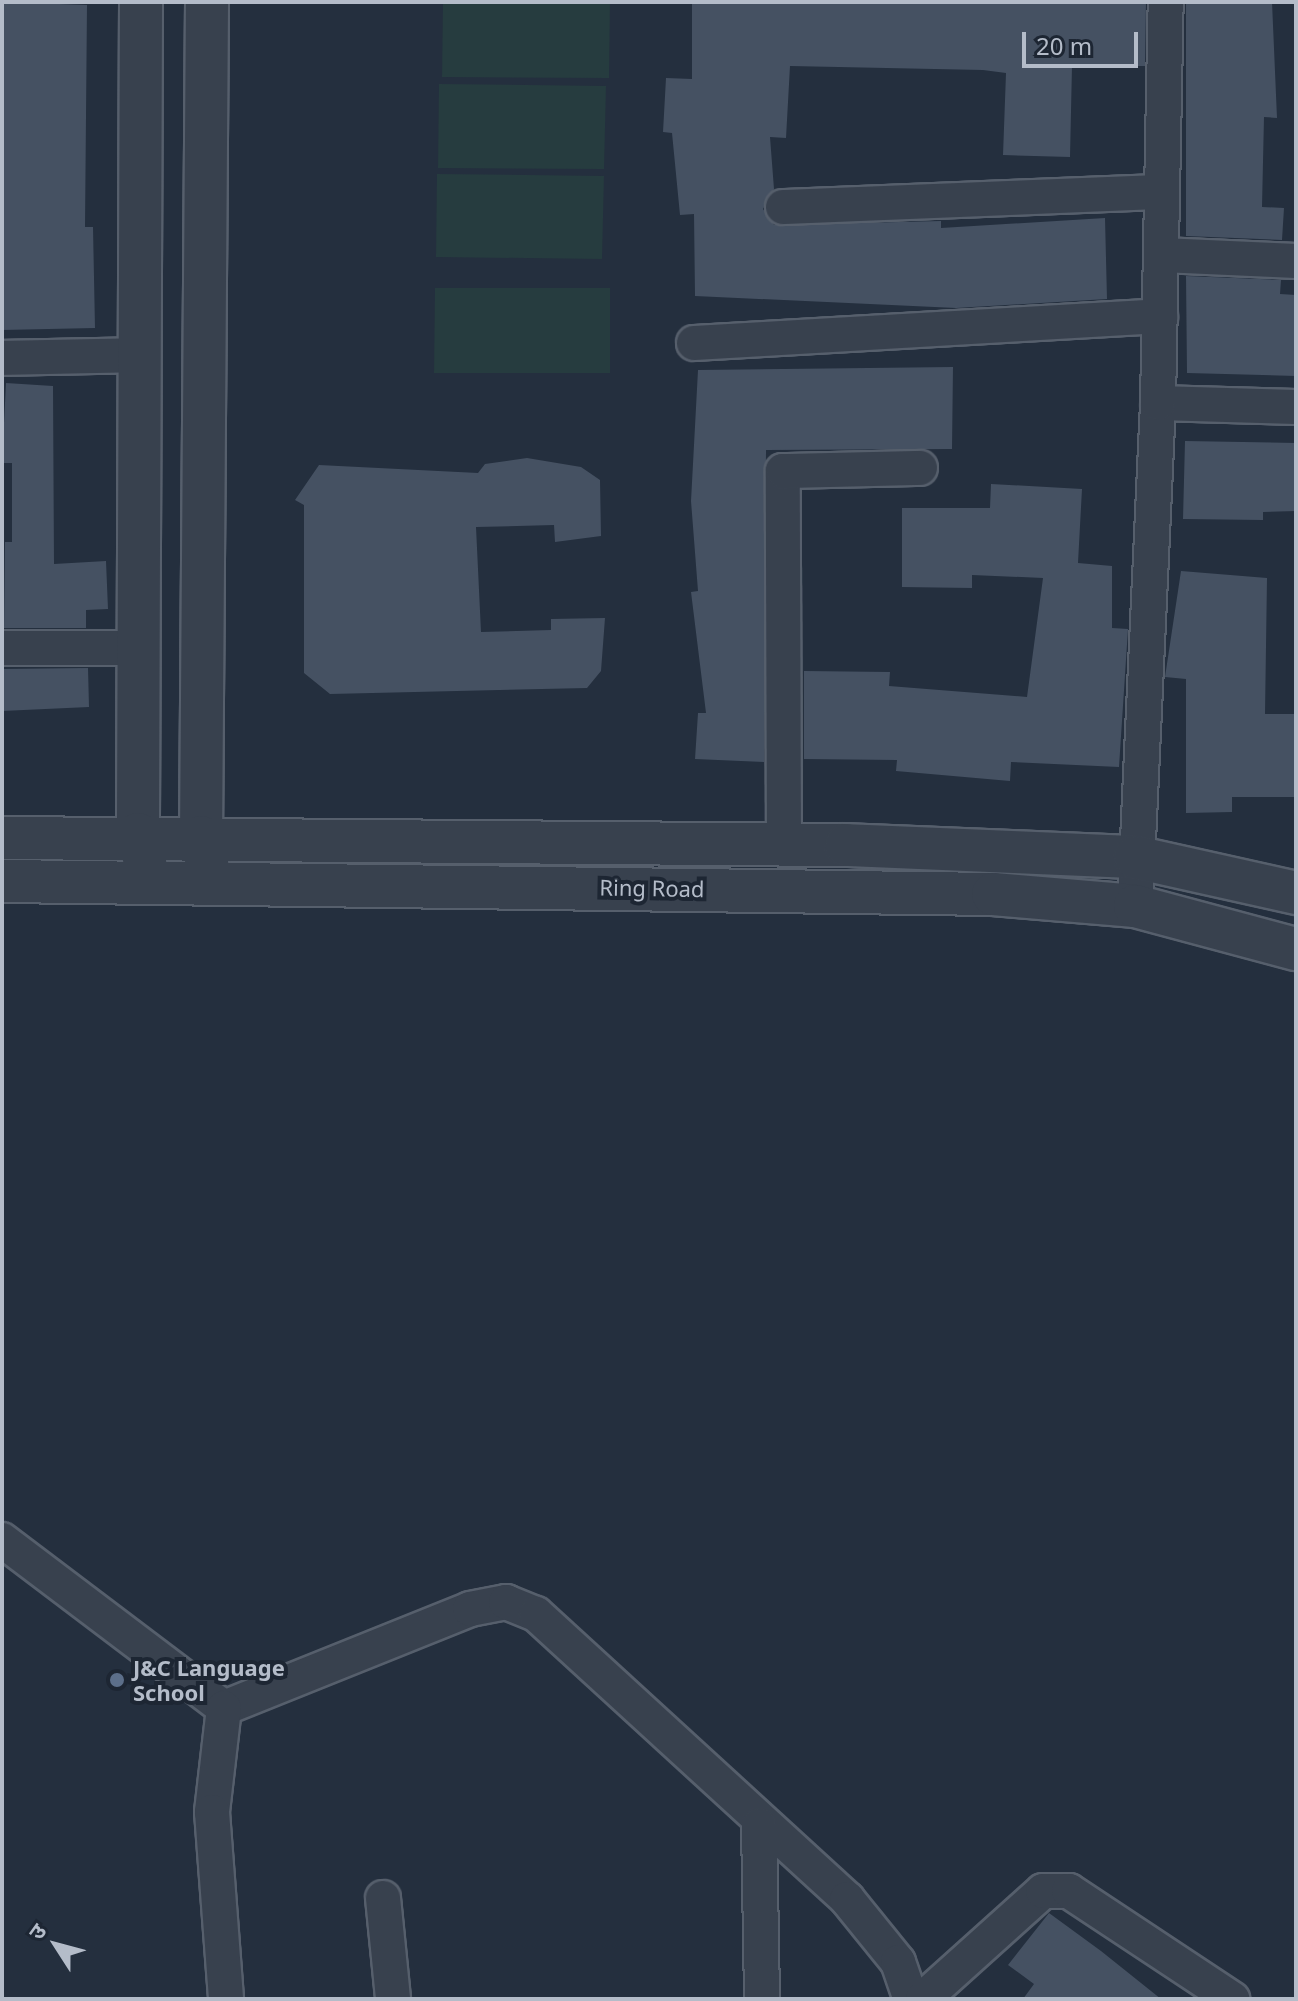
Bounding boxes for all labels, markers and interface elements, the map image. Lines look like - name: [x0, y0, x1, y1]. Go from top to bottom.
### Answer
- scale bar: [1026, 16, 1142, 66]
- text: 20 m: [1036, 29, 1092, 62]
- street label: Ring Road: [599, 874, 705, 902]
- place label: J&C Language School: [133, 1654, 285, 1706]
- marker: J&C Language School: [108, 1671, 126, 1689]
- north arrow: [16, 1905, 96, 1985]
- text: उ: [21, 1917, 53, 1945]

